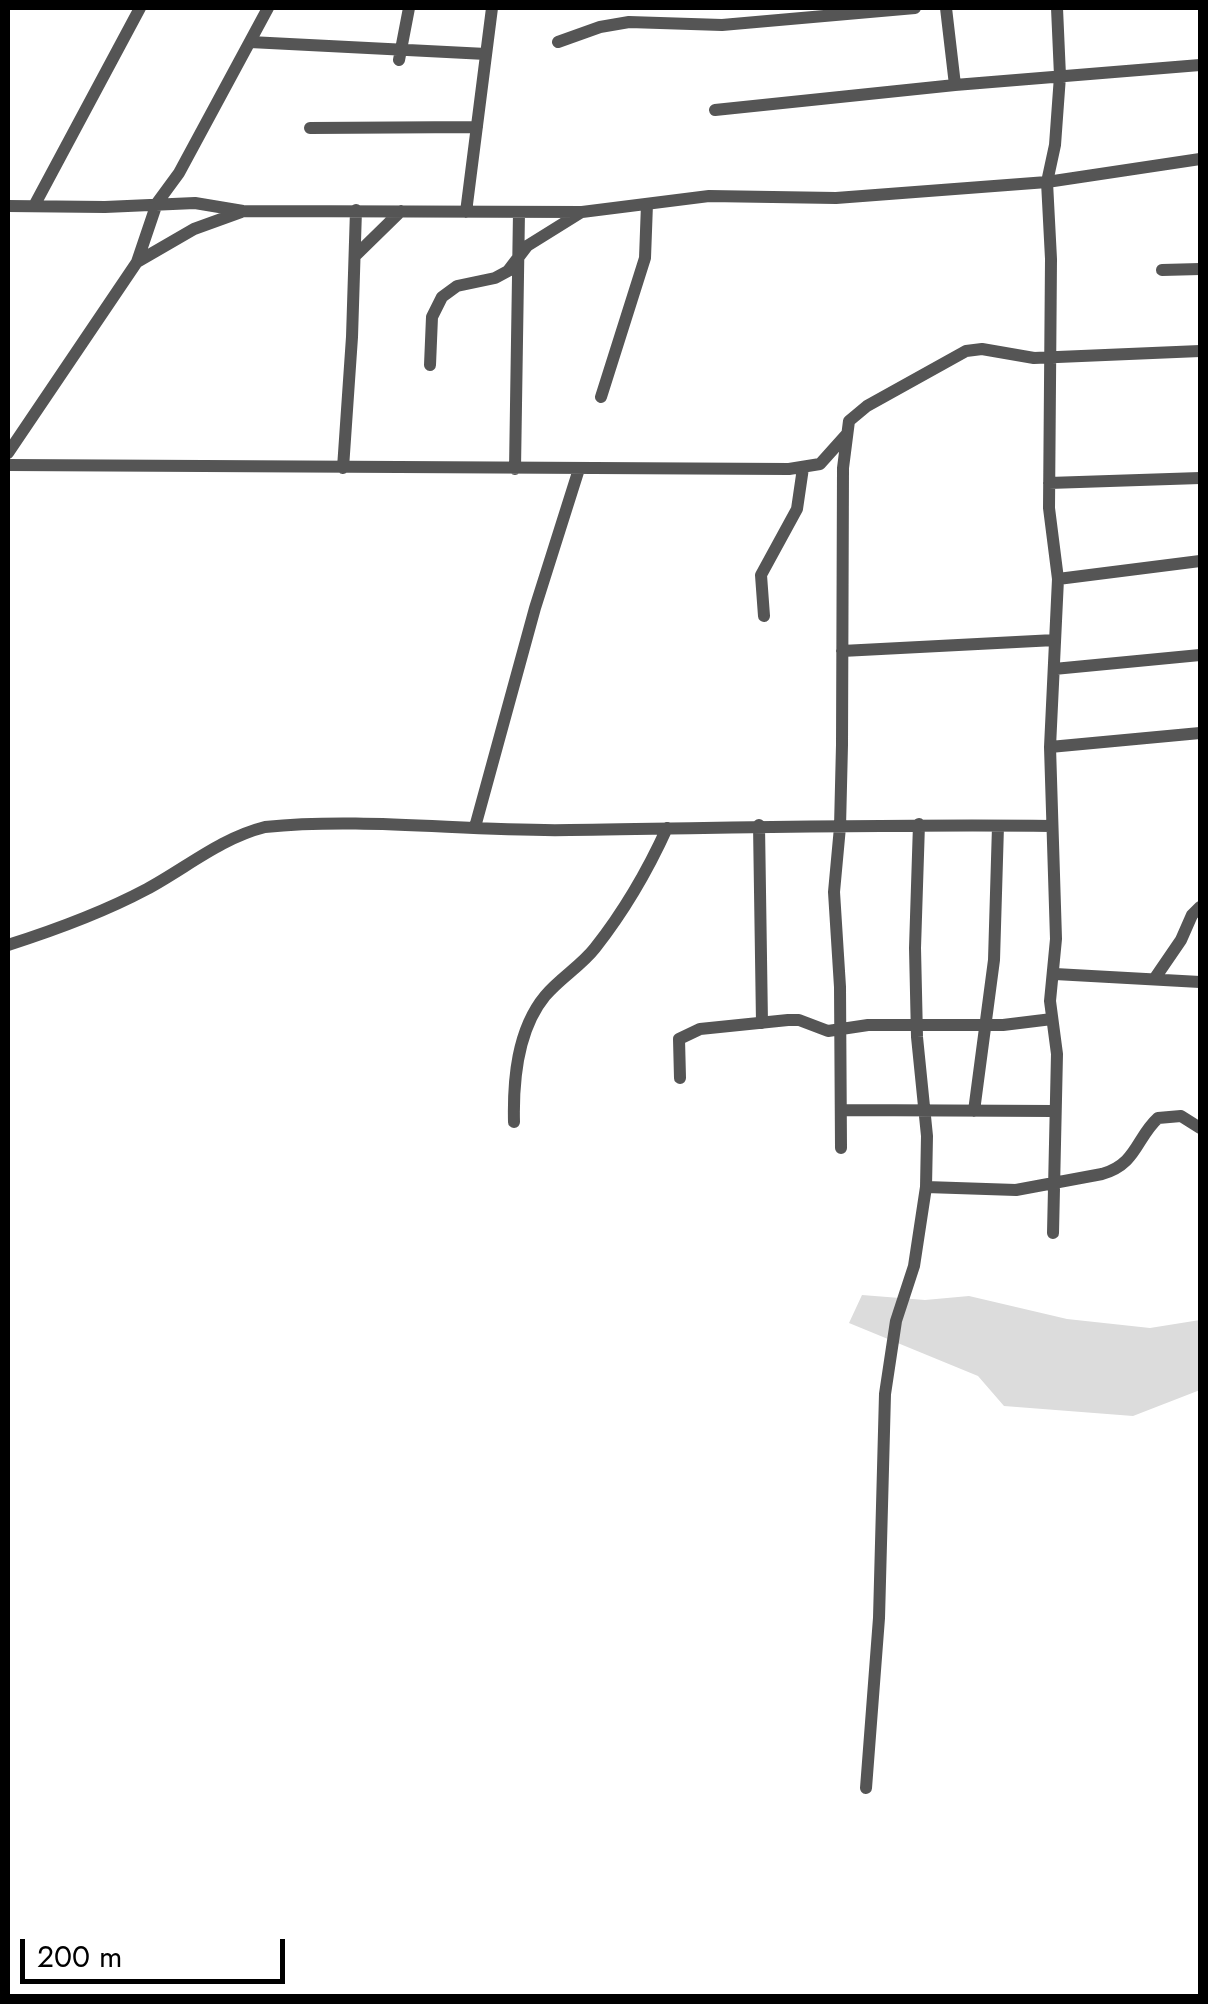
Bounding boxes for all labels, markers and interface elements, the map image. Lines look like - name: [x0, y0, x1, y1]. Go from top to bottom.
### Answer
- scale bar: [25, 1919, 290, 1981]
- text: 200 m: [37, 1935, 122, 1978]

